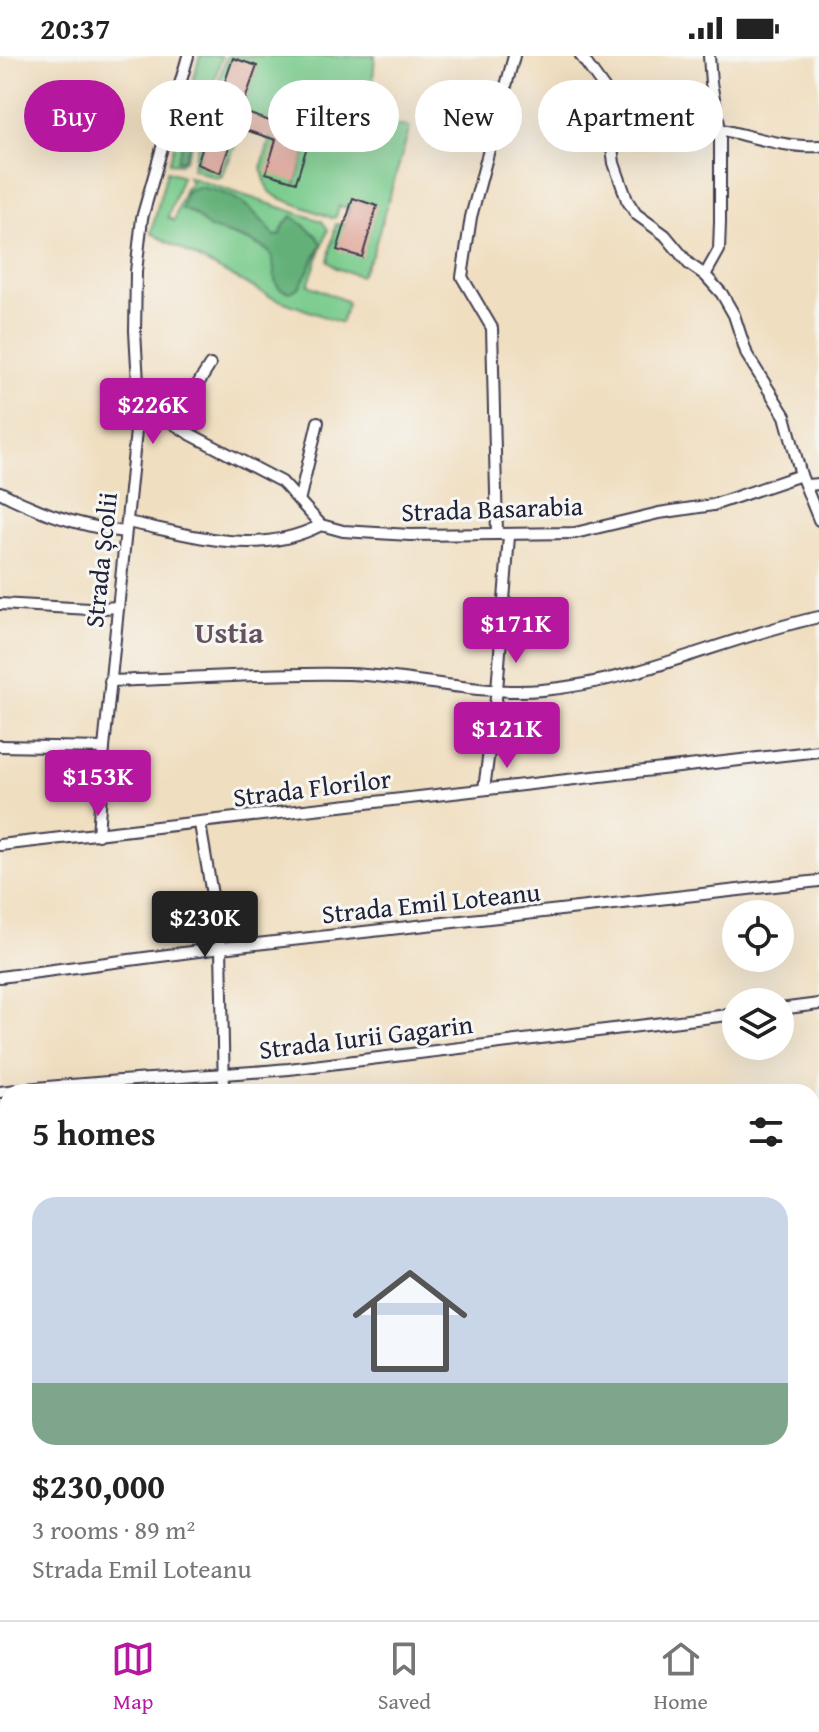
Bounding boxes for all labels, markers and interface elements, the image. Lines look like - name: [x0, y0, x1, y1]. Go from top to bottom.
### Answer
- text: 20:37: [40, 6, 111, 50]
- chip: Buy: [24, 80, 125, 152]
- chip: Rent: [141, 80, 252, 152]
- chip: Filters: [268, 80, 399, 152]
- chip: New: [415, 80, 522, 152]
- chip: Apartment: [538, 80, 723, 152]
- pin: $226K: [97, 378, 209, 446]
- text: $226K: [118, 384, 188, 423]
- street label: Strada Basarabia: [400, 486, 584, 531]
- street label: Strada Școlii: [74, 490, 127, 630]
- pin: $171K: [460, 597, 572, 665]
- text: $171K: [481, 603, 551, 642]
- district label: Ustia: [194, 610, 264, 654]
- pin: $121K: [451, 702, 563, 770]
- text: $121K: [472, 708, 542, 747]
- pin: $153K: [42, 750, 154, 818]
- text: $153K: [63, 756, 133, 795]
- street label: Strada Florilor: [231, 758, 394, 817]
- street label: Strada Emil Loteanu: [320, 872, 542, 933]
- pin: $230K: [149, 891, 261, 959]
- text: $230K: [170, 897, 240, 936]
- map controls: [722, 900, 794, 1060]
- button: locate: [722, 900, 794, 972]
- button: layers: [722, 988, 794, 1060]
- street label: Strada Iurii Gagarin: [257, 1004, 475, 1069]
- text: 5 homes: [32, 1108, 156, 1157]
- icon: filters: [744, 1110, 788, 1154]
- icon: home: [338, 1249, 482, 1393]
- text: $230,000: [32, 1461, 165, 1510]
- text: 3 rooms · 89 m²: [32, 1510, 195, 1549]
- text: Strada Emil Loteanu: [32, 1549, 252, 1588]
- tab: Map: [111, 1637, 155, 1717]
- tab: Saved: [378, 1637, 431, 1717]
- tab: Home: [654, 1637, 708, 1717]

